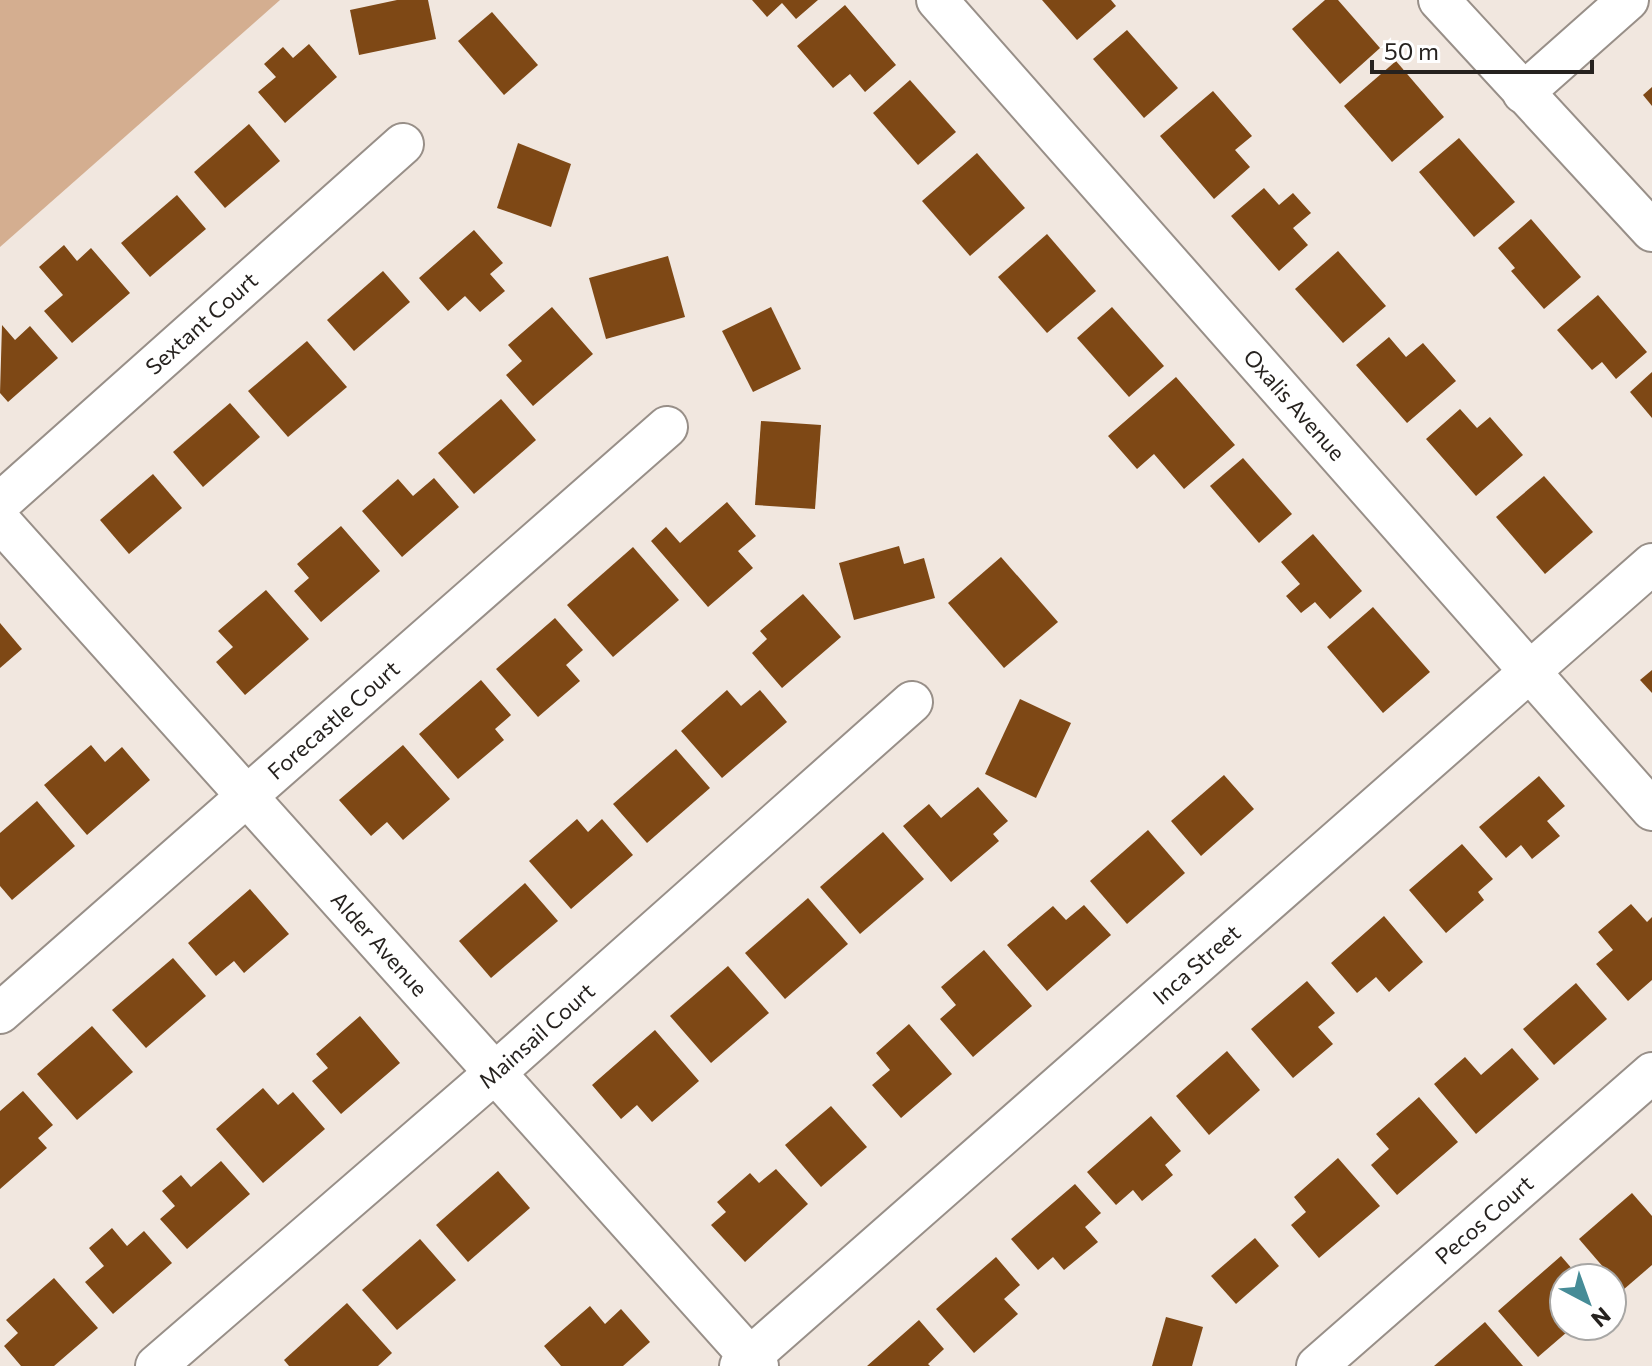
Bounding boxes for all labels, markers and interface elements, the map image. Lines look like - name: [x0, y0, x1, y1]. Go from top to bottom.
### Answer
- scale bar: [1372, 24, 1592, 74]
- text: 50 m: [1384, 36, 1439, 65]
- street label: Sextant Court: [140, 266, 263, 380]
- street label: Oxalis Avenue: [1238, 343, 1351, 466]
- street label: Forecastle Court: [262, 654, 405, 785]
- street label: Alder Avenue: [326, 886, 434, 1001]
- street label: Inca Street: [1147, 918, 1246, 1010]
- street label: Mainsail Court: [473, 977, 600, 1094]
- street label: Pecos Court: [1429, 1169, 1538, 1270]
- north arrow: [1548, 1262, 1628, 1342]
- text: N: [1586, 1302, 1617, 1333]

